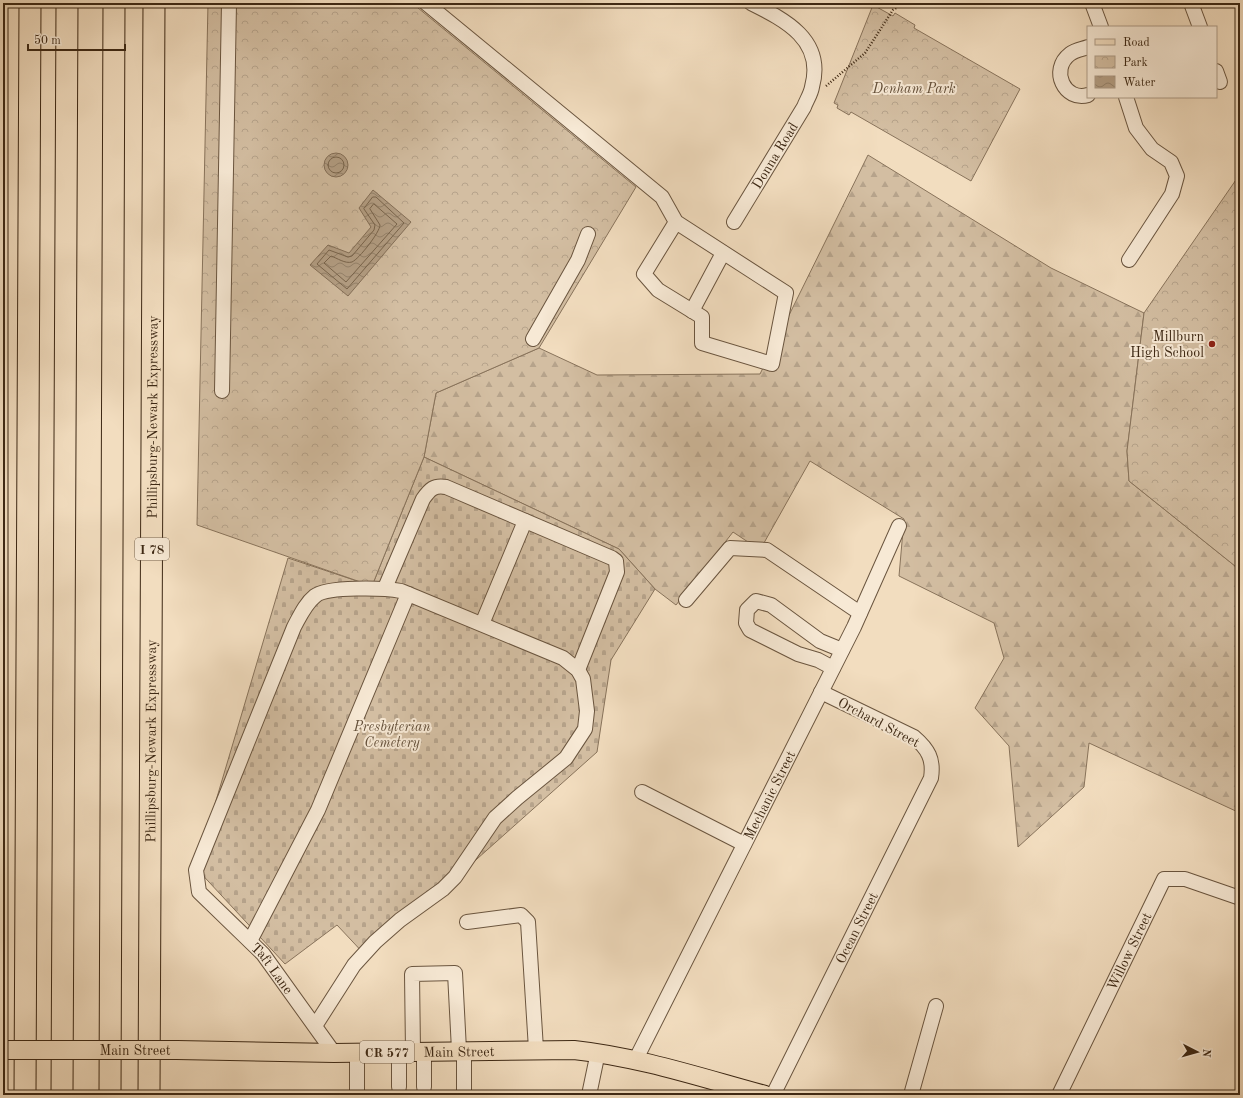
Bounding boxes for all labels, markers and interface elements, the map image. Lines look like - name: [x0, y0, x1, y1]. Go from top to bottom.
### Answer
- scale bar: [28, 26, 125, 52]
- legend: [1087, 26, 1217, 98]
- text: 50 m: [34, 34, 61, 47]
- text: Road: [1123, 37, 1150, 49]
- text: Park: [1123, 57, 1148, 69]
- text: Water: [1123, 77, 1156, 89]
- park label: Denham Park: [871, 82, 956, 96]
- street label: Donna Road: [750, 120, 801, 192]
- street label: Phillipsburg-Newark Expressway: [146, 315, 161, 519]
- place label: Millburn High School: [1130, 330, 1204, 360]
- marker: Millburn High School: [1207, 339, 1217, 349]
- road number: I 78: [135, 538, 169, 560]
- street label: Phillipsburg-Newark Expressway: [144, 639, 159, 843]
- street label: Orchard Street: [835, 696, 922, 750]
- park label: Presbyterian Cemetery: [352, 720, 431, 751]
- street label: Mechanic Street: [742, 749, 798, 842]
- street label: Ocean Street: [834, 890, 881, 966]
- street label: Willow Street: [1105, 910, 1155, 993]
- street label: Taft Lane: [248, 941, 295, 997]
- north arrow: [1177, 1032, 1217, 1072]
- road number: CR 577: [360, 1041, 414, 1063]
- street label: Main Street: [99, 1044, 171, 1058]
- street label: Main Street: [423, 1045, 495, 1060]
- text: N: [1199, 1048, 1211, 1058]

